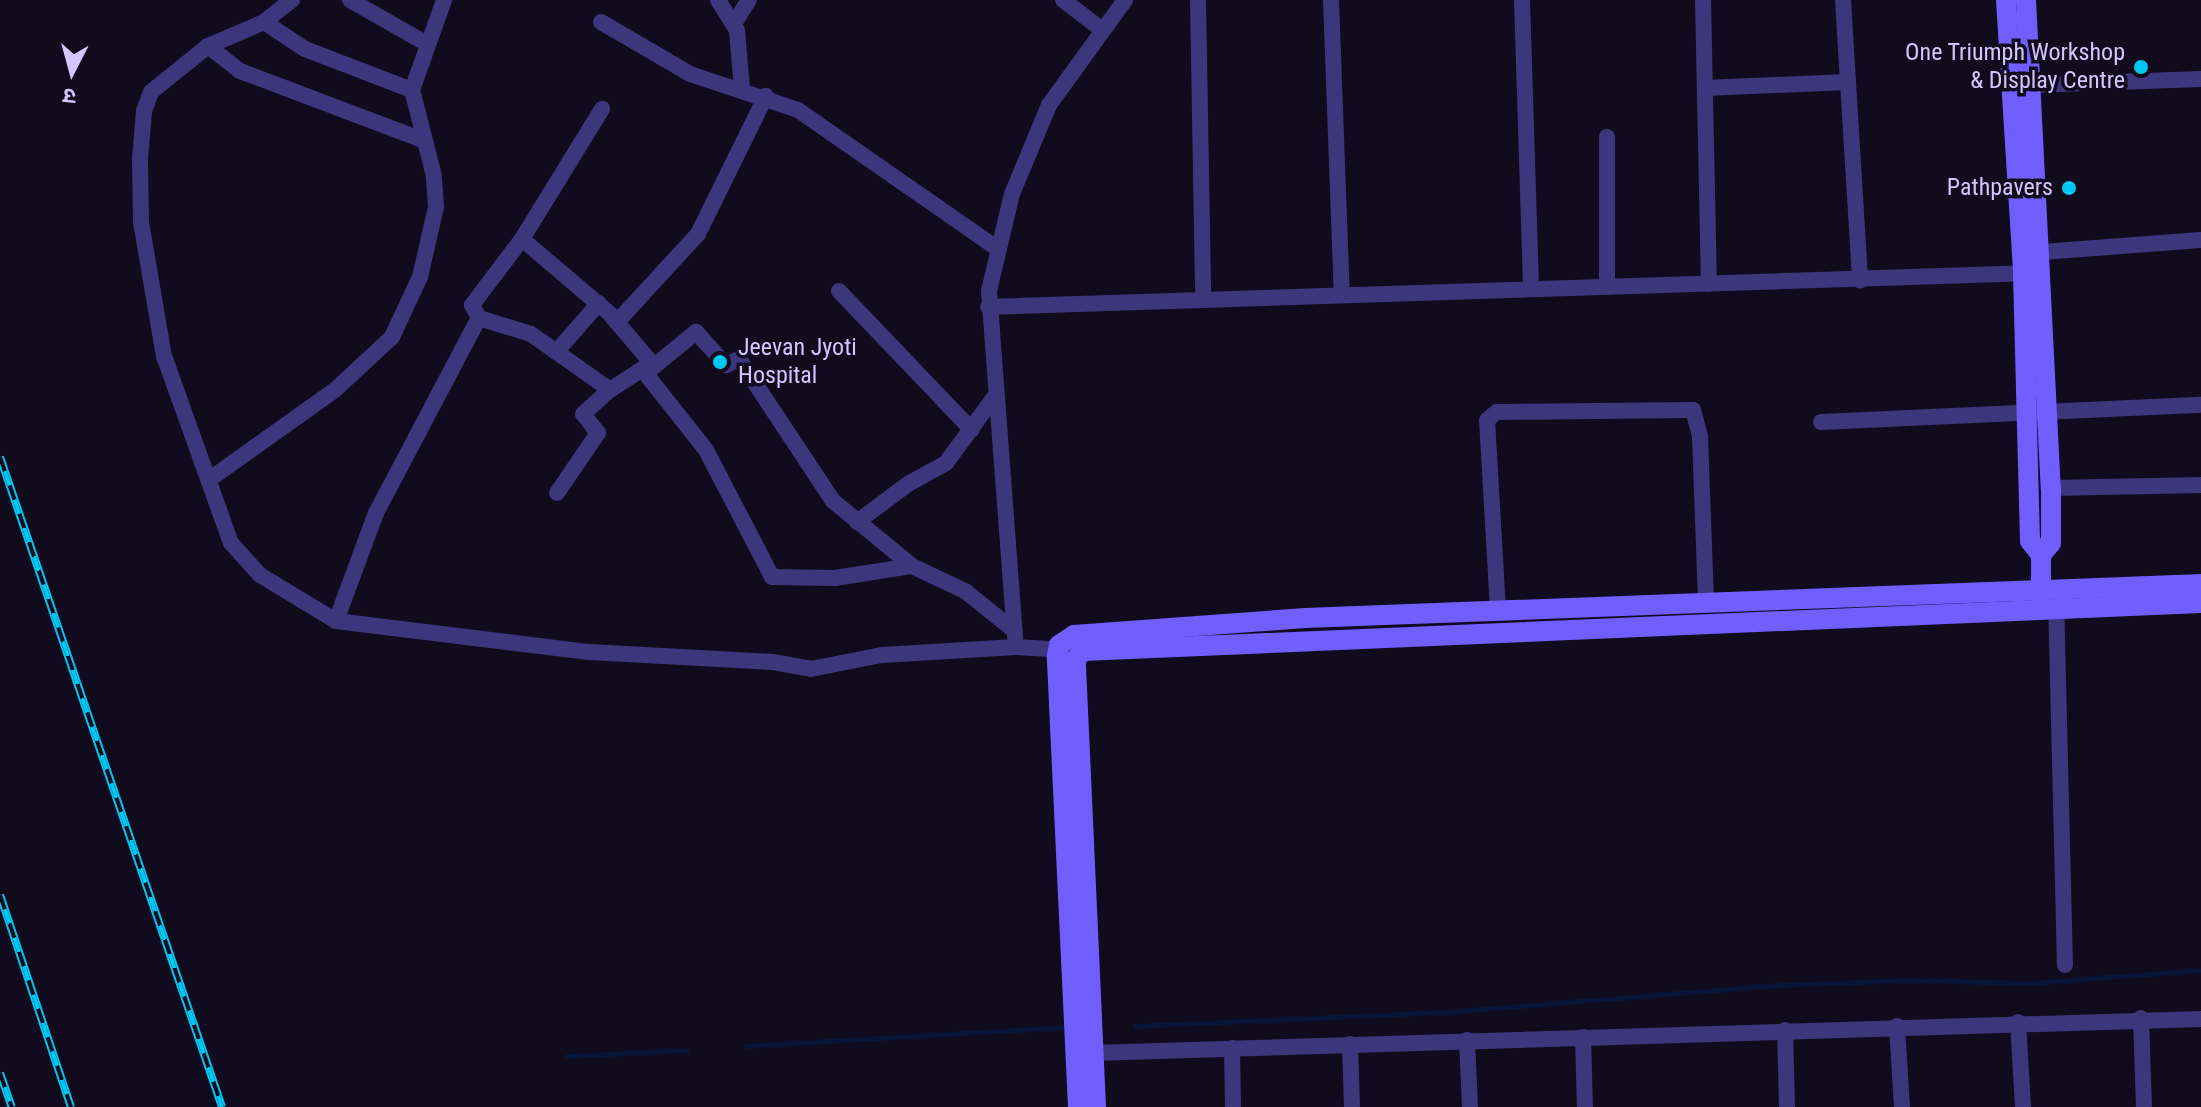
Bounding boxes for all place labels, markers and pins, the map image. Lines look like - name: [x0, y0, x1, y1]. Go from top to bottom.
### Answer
- place label: One Triumph Workshop & Display Centre: [1905, 39, 2125, 95]
- marker: One Triumph Workshop & Display Centre: [2132, 58, 2150, 76]
- place label: Pathpavers: [1947, 174, 2053, 202]
- marker: Pathpavers: [2060, 179, 2078, 197]
- place label: Jeevan Jyoti Hospital: [738, 334, 857, 390]
- marker: Jeevan Jyoti Hospital: [709, 351, 731, 373]

